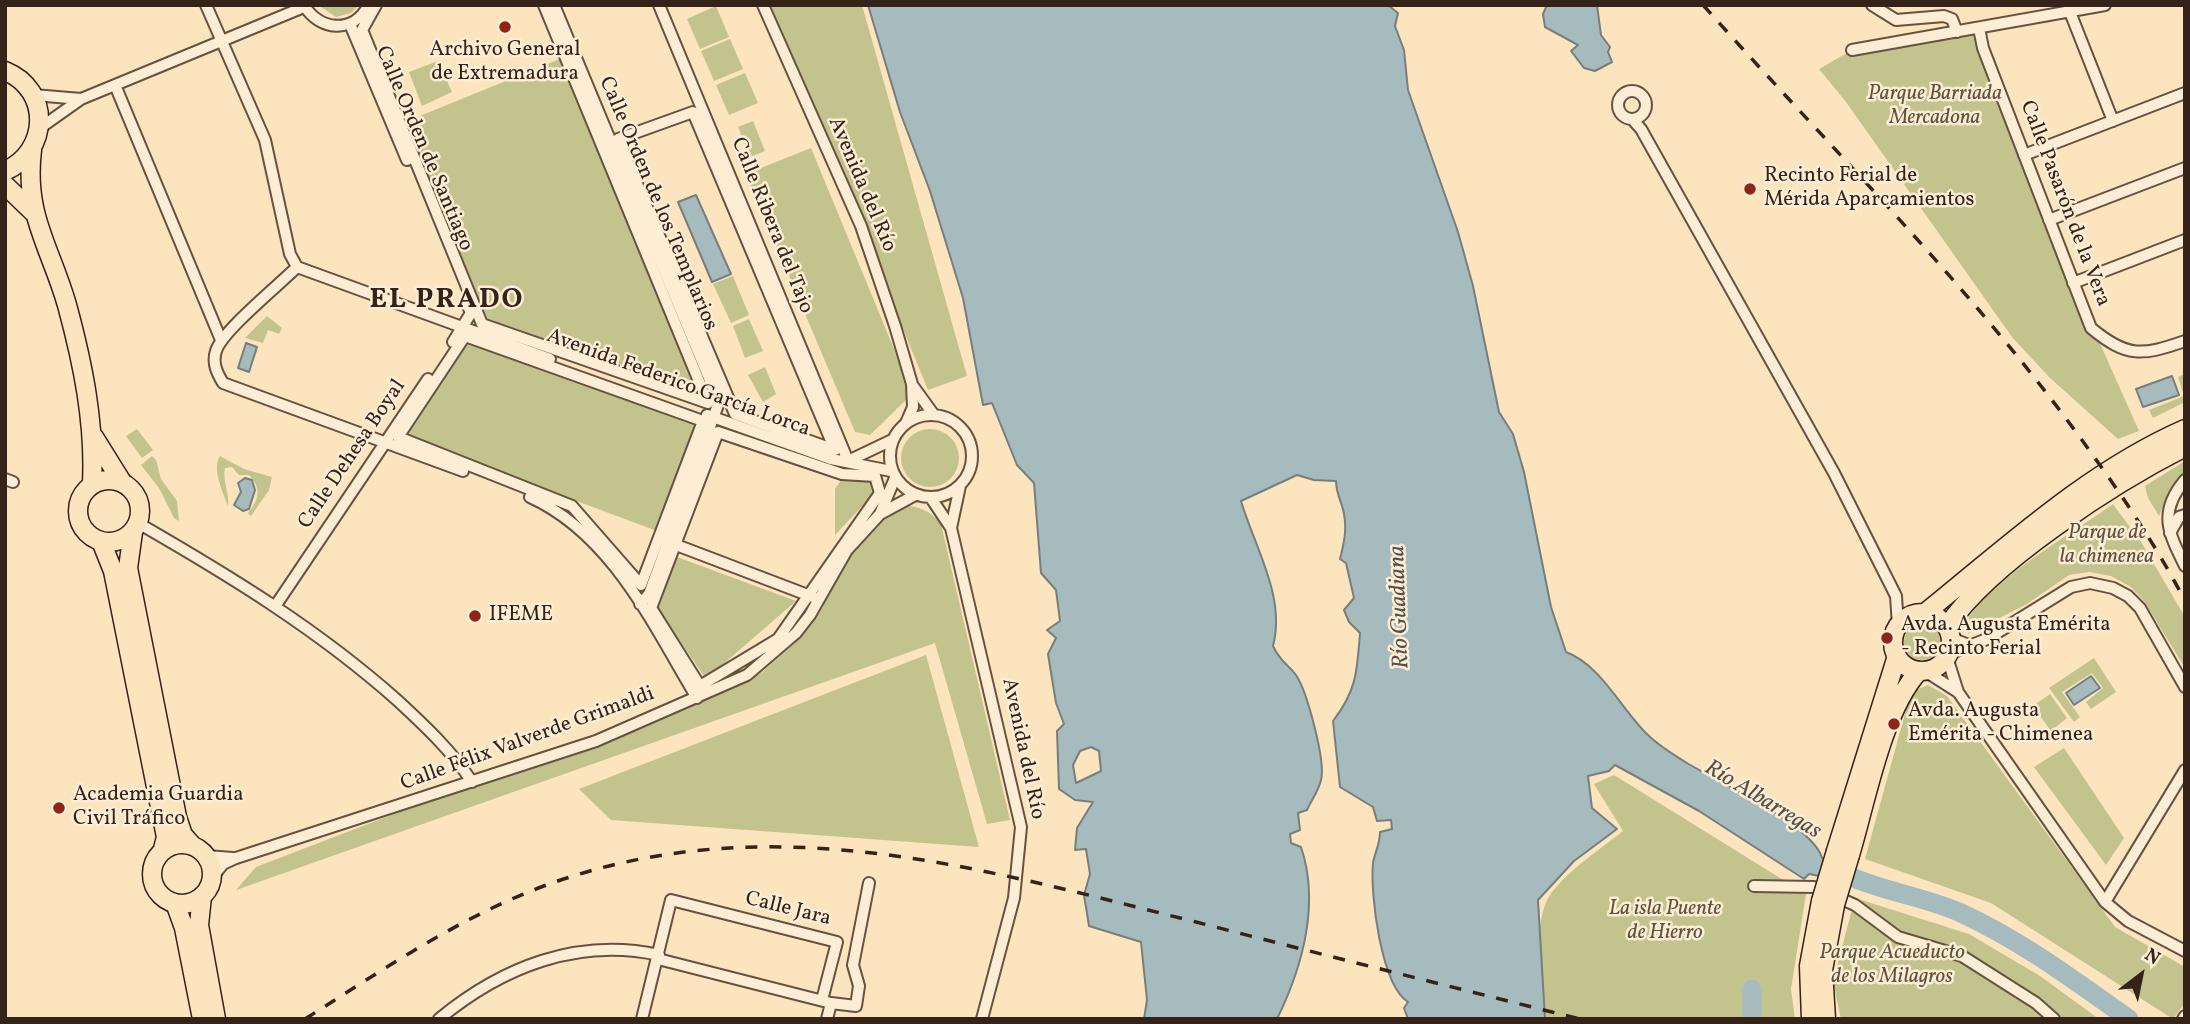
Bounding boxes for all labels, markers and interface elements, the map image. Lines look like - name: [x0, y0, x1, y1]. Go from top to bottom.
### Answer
- marker: Archivo General de Extremadura: [497, 19, 513, 35]
- place label: Archivo General de Extremadura: [430, 38, 580, 88]
- street label: Calle Orden de Santiago: [368, 43, 478, 255]
- street label: Calle Orden de los Templarios: [592, 73, 722, 335]
- park label: Parque Barriada Mercadona: [1868, 82, 2002, 132]
- street label: Calle Pasarón de la Vera: [2013, 98, 2115, 310]
- street label: Avenida del Río: [821, 114, 901, 256]
- street label: Calle Ribera del Tajo: [724, 134, 818, 318]
- place label: Recinto Ferial de Mérida Aparcamientos: [1764, 164, 1975, 214]
- marker: Recinto Ferial de Mérida Aparcamientos: [1742, 181, 1758, 197]
- district label: EL PRADO: [371, 285, 523, 319]
- street label: Avenida Federico García Lorca: [543, 325, 813, 443]
- street label: Calle Dehesa Boyal: [294, 376, 412, 534]
- park label: Parque de la chimenea: [2060, 521, 2154, 571]
- water label: Río Guadiana: [1385, 545, 1417, 669]
- place label: IFEME: [489, 603, 553, 629]
- marker: IFEME: [467, 608, 483, 624]
- place label: Avda. Augusta Emérita - Recinto Ferial: [1901, 613, 2111, 663]
- marker: Avda. Augusta Emérita - Recinto Ferial: [1879, 630, 1895, 646]
- street label: Avenida del Río: [995, 676, 1049, 822]
- street label: Calle Félix Valverde Grimaldi: [398, 682, 658, 798]
- place label: Avda. Augusta Emérita - Chimenea: [1908, 699, 2093, 749]
- marker: Avda. Augusta Emérita - Chimenea: [1886, 716, 1902, 732]
- water label: Río Albarregas: [1699, 755, 1825, 847]
- place label: Academia Guardia Civil Tráfico: [73, 783, 244, 833]
- marker: Academia Guardia Civil Tráfico: [51, 800, 67, 816]
- street label: Calle Jara: [742, 887, 834, 933]
- park label: La isla Puente de Hierro: [1609, 897, 1721, 947]
- north arrow: [2106, 940, 2176, 1010]
- park label: Parque Acueducto de los Milagros: [1819, 941, 1965, 991]
- text: N: [2139, 943, 2165, 972]

